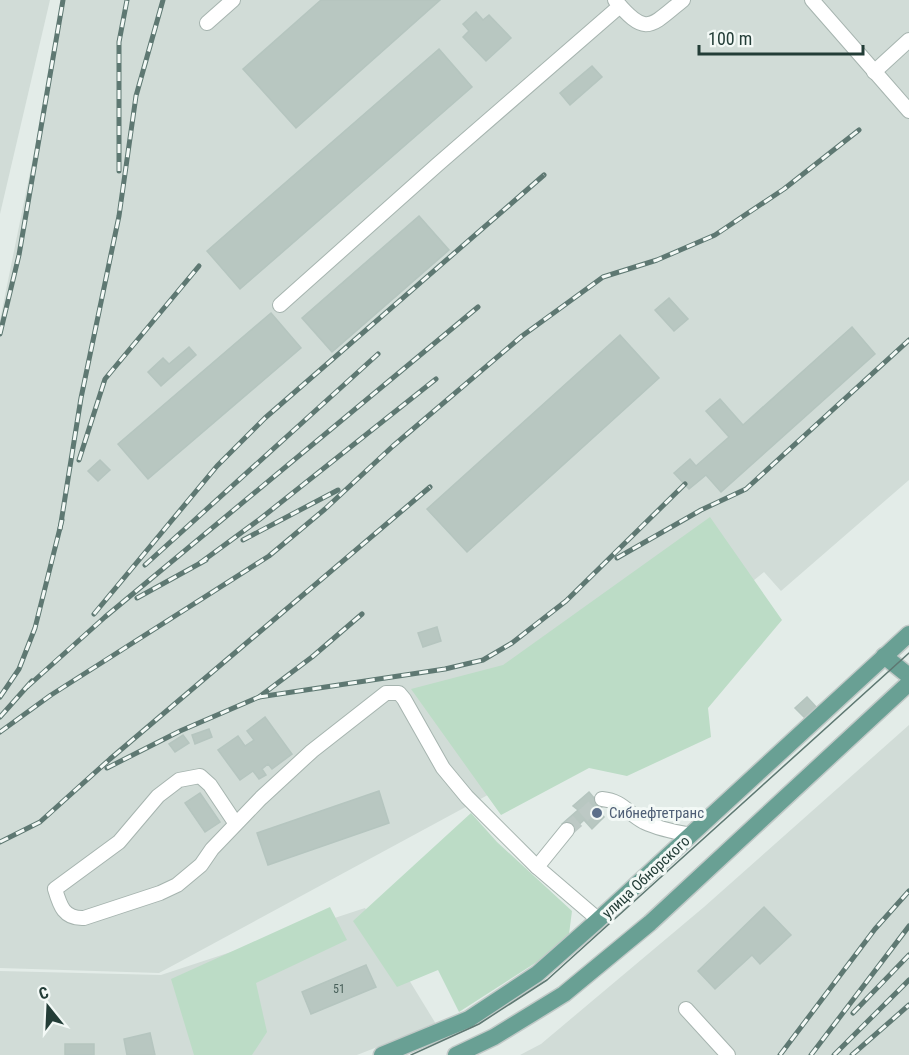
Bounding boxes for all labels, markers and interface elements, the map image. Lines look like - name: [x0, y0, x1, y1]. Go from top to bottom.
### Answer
- scale bar: [699, 18, 862, 56]
- text: 100 m: [708, 28, 752, 49]
- place label: Сибнефтетранс: [609, 804, 704, 822]
- marker: Сибнефтетранс: [590, 806, 604, 820]
- street label: улица Обнорского: [599, 832, 693, 922]
- north arrow: [18, 977, 78, 1037]
- house number: 51: [333, 982, 345, 996]
- text: С: [36, 983, 51, 1004]

